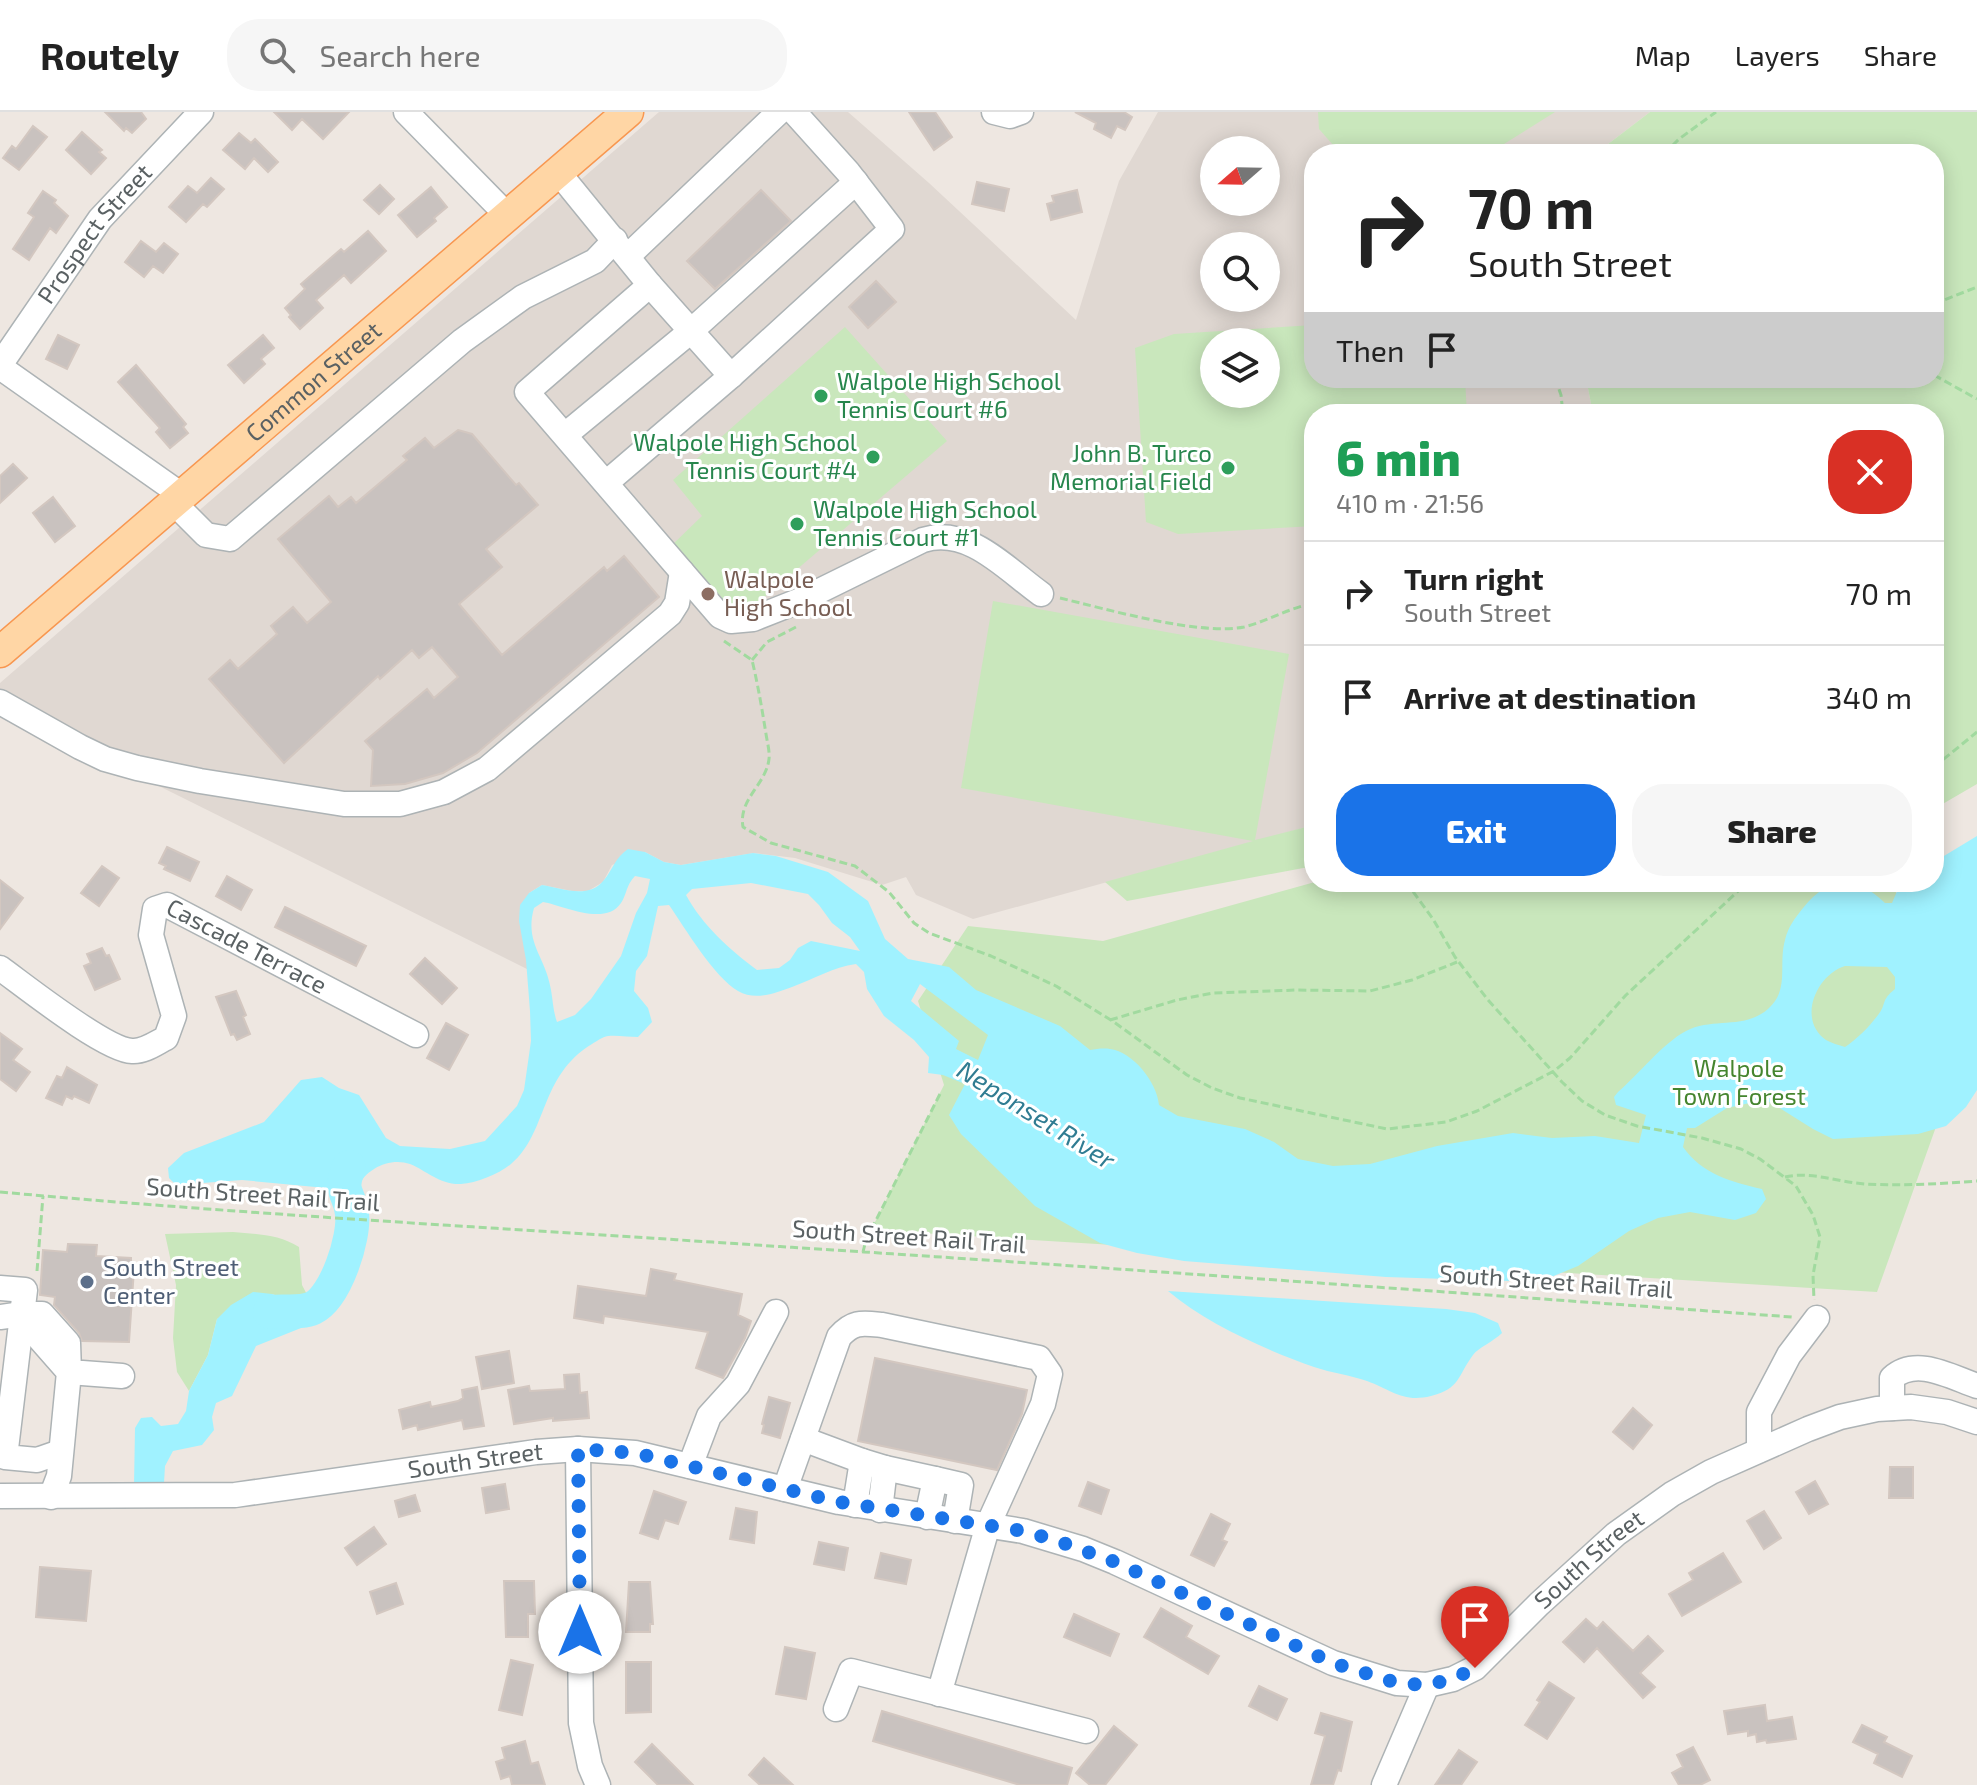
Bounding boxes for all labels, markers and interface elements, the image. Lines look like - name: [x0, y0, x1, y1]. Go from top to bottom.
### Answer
- search box: [227, 19, 787, 91]
- text: Routely: [40, 32, 179, 78]
- icon: search: [255, 33, 299, 77]
- text: Search here: [319, 37, 481, 73]
- text: Map: [1635, 38, 1691, 72]
- text: Layers: [1735, 38, 1820, 72]
- text: Share: [1864, 38, 1937, 72]
- north arrow: [1200, 136, 1280, 216]
- map controls: [1200, 136, 1280, 408]
- street label: Prospect Street: [31, 157, 157, 308]
- text: 70 m: [1468, 173, 1594, 240]
- icon: right: [1336, 176, 1440, 280]
- button: search: [1200, 232, 1280, 312]
- text: South Street: [1468, 241, 1672, 284]
- street label: Common Street: [239, 315, 386, 447]
- button: layers: [1200, 328, 1280, 408]
- icon: arrive: [1420, 328, 1464, 372]
- text: Then: [1336, 332, 1404, 368]
- place label: Walpole High School Tennis Court #6: [837, 366, 1061, 423]
- marker: Walpole High School Tennis Court #6: [812, 387, 830, 405]
- place label: Walpole High School Tennis Court #4: [633, 427, 857, 484]
- text: 6 min: [1336, 428, 1461, 486]
- button: close: [1828, 430, 1912, 514]
- place label: John B. Turco Memorial Field: [1050, 438, 1212, 495]
- marker: Walpole High School Tennis Court #4: [864, 448, 882, 466]
- marker: John B. Turco Memorial Field: [1219, 459, 1237, 477]
- text: 410 m · 21:56: [1336, 487, 1484, 518]
- place label: Walpole High School Tennis Court #1: [813, 494, 1037, 551]
- marker: Walpole High School Tennis Court #1: [788, 515, 806, 533]
- text: Turn right: [1404, 560, 1544, 596]
- place label: Walpole High School: [724, 564, 852, 621]
- icon: right: [1336, 571, 1380, 615]
- text: 70 m: [1846, 575, 1912, 611]
- marker: Walpole High School: [699, 585, 717, 603]
- text: South Street: [1404, 596, 1551, 627]
- icon: arrive: [1336, 675, 1380, 719]
- text: Arrive at destination: [1404, 679, 1696, 715]
- text: 340 m: [1826, 679, 1912, 715]
- button: Exit: [1336, 784, 1616, 876]
- button: Share: [1632, 784, 1912, 876]
- street label: Cascade Terrace: [162, 891, 332, 999]
- water label: Neponset River: [952, 1053, 1122, 1175]
- park label: Walpole Town Forest: [1672, 1053, 1806, 1110]
- street label: South Street Rail Trail: [145, 1171, 381, 1216]
- street label: South Street Rail Trail: [791, 1213, 1027, 1258]
- place label: South Street Center: [103, 1252, 239, 1309]
- street label: South Street Rail Trail: [1438, 1258, 1674, 1303]
- marker: South Street Center: [78, 1273, 96, 1291]
- street label: South Street: [406, 1436, 544, 1483]
- street label: South Street: [1528, 1503, 1649, 1614]
- pin: [1441, 1586, 1509, 1668]
- position arrow: [538, 1590, 622, 1674]
- icon: arrive: [1453, 1598, 1497, 1642]

